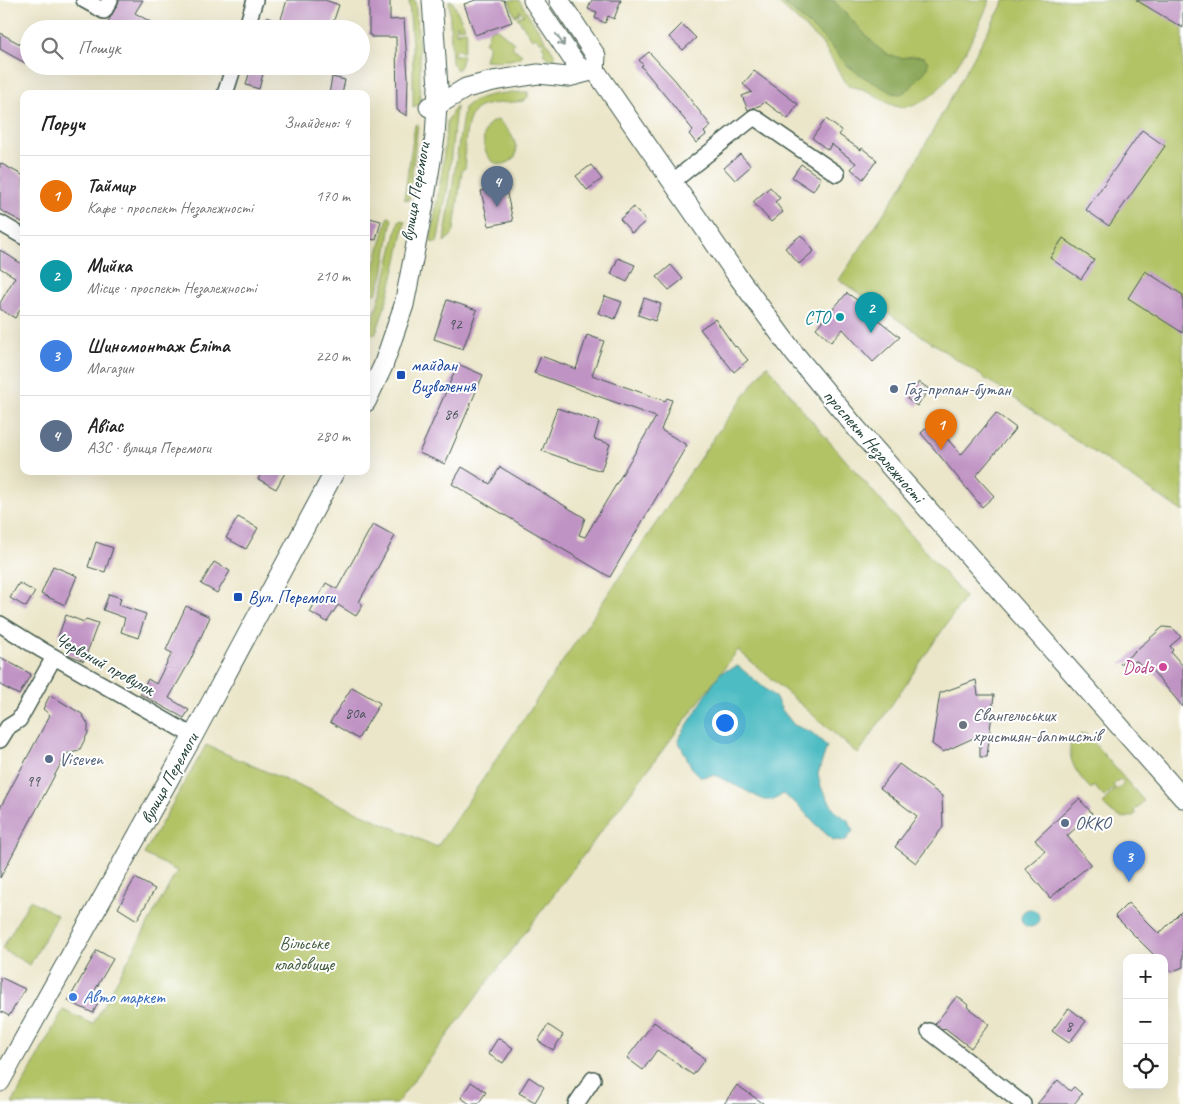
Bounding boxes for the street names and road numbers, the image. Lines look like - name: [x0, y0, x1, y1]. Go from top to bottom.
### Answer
- street label: вулиця Перемоги: [395, 140, 435, 243]
- street label: проспект Незалежності: [818, 385, 931, 510]
- street label: Червоний провулок: [51, 628, 160, 701]
- street label: вулиця Перемоги: [135, 728, 204, 827]

